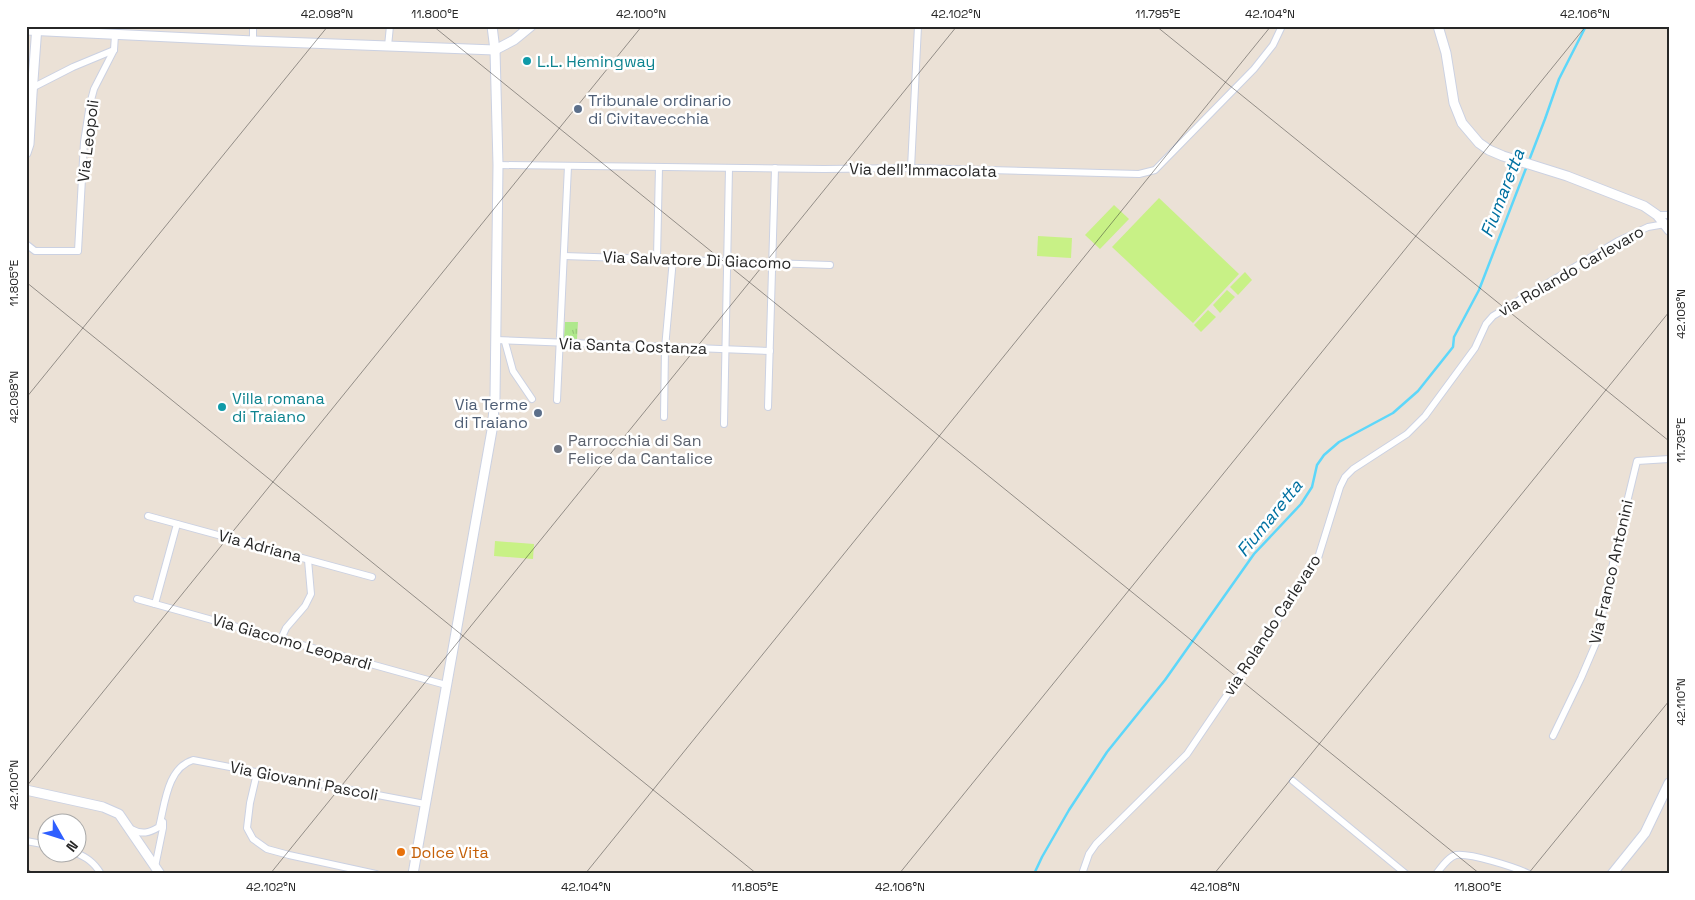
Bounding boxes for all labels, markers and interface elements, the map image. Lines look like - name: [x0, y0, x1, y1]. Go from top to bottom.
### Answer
- text: 42.098°N: [301, 6, 353, 22]
- text: 11.800°E: [411, 6, 459, 22]
- text: 42.100°N: [616, 6, 666, 22]
- text: 42.102°N: [931, 6, 981, 22]
- text: 11.795°E: [1135, 6, 1181, 22]
- text: 42.104°N: [1245, 6, 1295, 22]
- text: 42.106°N: [1560, 6, 1610, 22]
- place label: L.L. Hemingway: [537, 51, 655, 72]
- marker: L.L. Hemingway: [521, 55, 533, 67]
- place label: Tribunale ordinario di Civitavecchia: [588, 90, 731, 129]
- street label: Via Leopoli: [73, 98, 103, 184]
- marker: Tribunale ordinario di Civitavecchia: [572, 103, 584, 115]
- water label: Fiumaretta: [1475, 145, 1530, 240]
- street label: Via dell'Immacolata: [849, 158, 997, 182]
- street label: via Rolando Carlevaro: [1494, 221, 1648, 321]
- street label: Via Salvatore Di Giacomo: [602, 246, 792, 274]
- text: 11.805°E: [6, 259, 22, 306]
- text: 42.108°N: [1673, 289, 1689, 339]
- street label: Via Santa Costanza: [558, 333, 708, 359]
- text: 42.098°N: [6, 371, 22, 423]
- place label: Villa romana di Traiano: [232, 388, 325, 427]
- place label: Via Terme di Traiano: [454, 394, 528, 433]
- marker: Villa romana di Traiano: [216, 401, 228, 413]
- marker: Via Terme di Traiano: [532, 407, 544, 419]
- text: 11.795°E: [1673, 417, 1689, 463]
- place label: Parrocchia di San Felice da Cantalice: [568, 430, 713, 469]
- marker: Parrocchia di San Felice da Cantalice: [552, 443, 564, 455]
- water label: Fiumaretta: [1231, 474, 1307, 561]
- street label: Via Franco Antonini: [1584, 498, 1638, 646]
- street label: Via Adriana: [216, 525, 304, 567]
- street label: via Rolando Carlevaro: [1218, 550, 1326, 700]
- street label: Via Giacomo Leopardi: [210, 609, 374, 675]
- text: 42.110°N: [1673, 678, 1689, 726]
- street label: Via Giovanni Pascoli: [228, 756, 380, 806]
- text: 42.100°N: [6, 760, 22, 810]
- north arrow: [38, 812, 88, 862]
- text: N: [62, 837, 82, 855]
- place label: Dolce Vita: [411, 842, 489, 863]
- marker: Dolce Vita: [395, 846, 407, 858]
- text: 42.102°N: [246, 879, 296, 895]
- text: 42.104°N: [561, 879, 611, 895]
- text: 11.805°E: [732, 879, 779, 895]
- text: 42.106°N: [875, 879, 925, 895]
- text: 42.108°N: [1190, 879, 1240, 895]
- text: 11.800°E: [1454, 879, 1502, 895]

